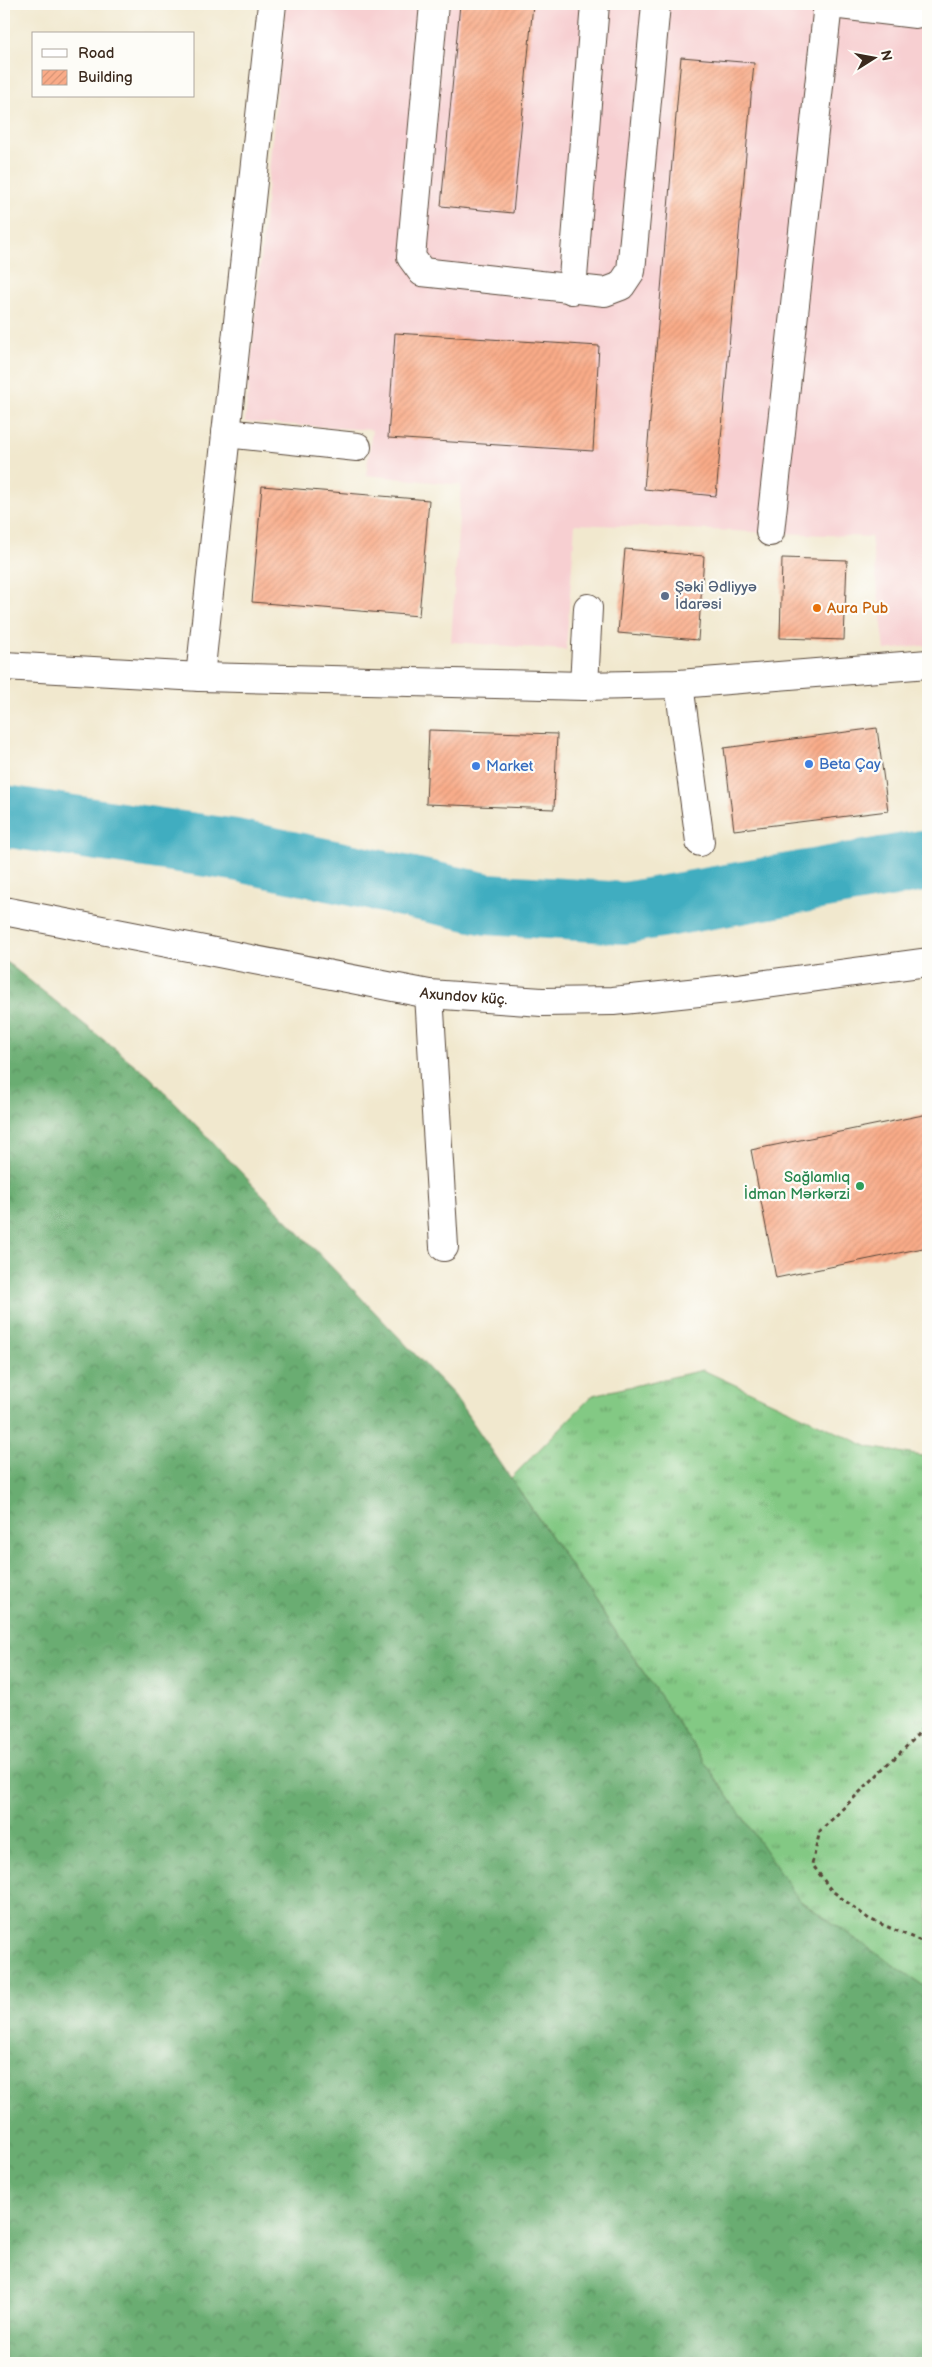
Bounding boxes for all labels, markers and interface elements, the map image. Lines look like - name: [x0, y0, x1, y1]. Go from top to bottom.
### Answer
- legend: [32, 32, 195, 98]
- north arrow: [850, 32, 900, 82]
- text: Road: [78, 44, 114, 63]
- text: N: [877, 49, 896, 62]
- text: Building: [78, 68, 133, 87]
- place label: Şəki Ədliyyə İdarəsi: [675, 578, 757, 614]
- marker: Şəki Ədliyyə İdarəsi: [659, 590, 671, 602]
- place label: Aura Pub: [827, 599, 889, 618]
- marker: Aura Pub: [811, 602, 823, 614]
- place label: Beta Çay: [819, 755, 881, 774]
- place label: Market: [486, 757, 534, 776]
- marker: Beta Çay: [803, 758, 815, 770]
- marker: Market: [470, 760, 482, 772]
- street label: Axundov küç.: [419, 983, 508, 1009]
- place label: Sağlamlıq İdman Mərkərzi: [744, 1168, 850, 1204]
- marker: Sağlamlıq İdman Mərkərzi: [854, 1180, 866, 1192]

